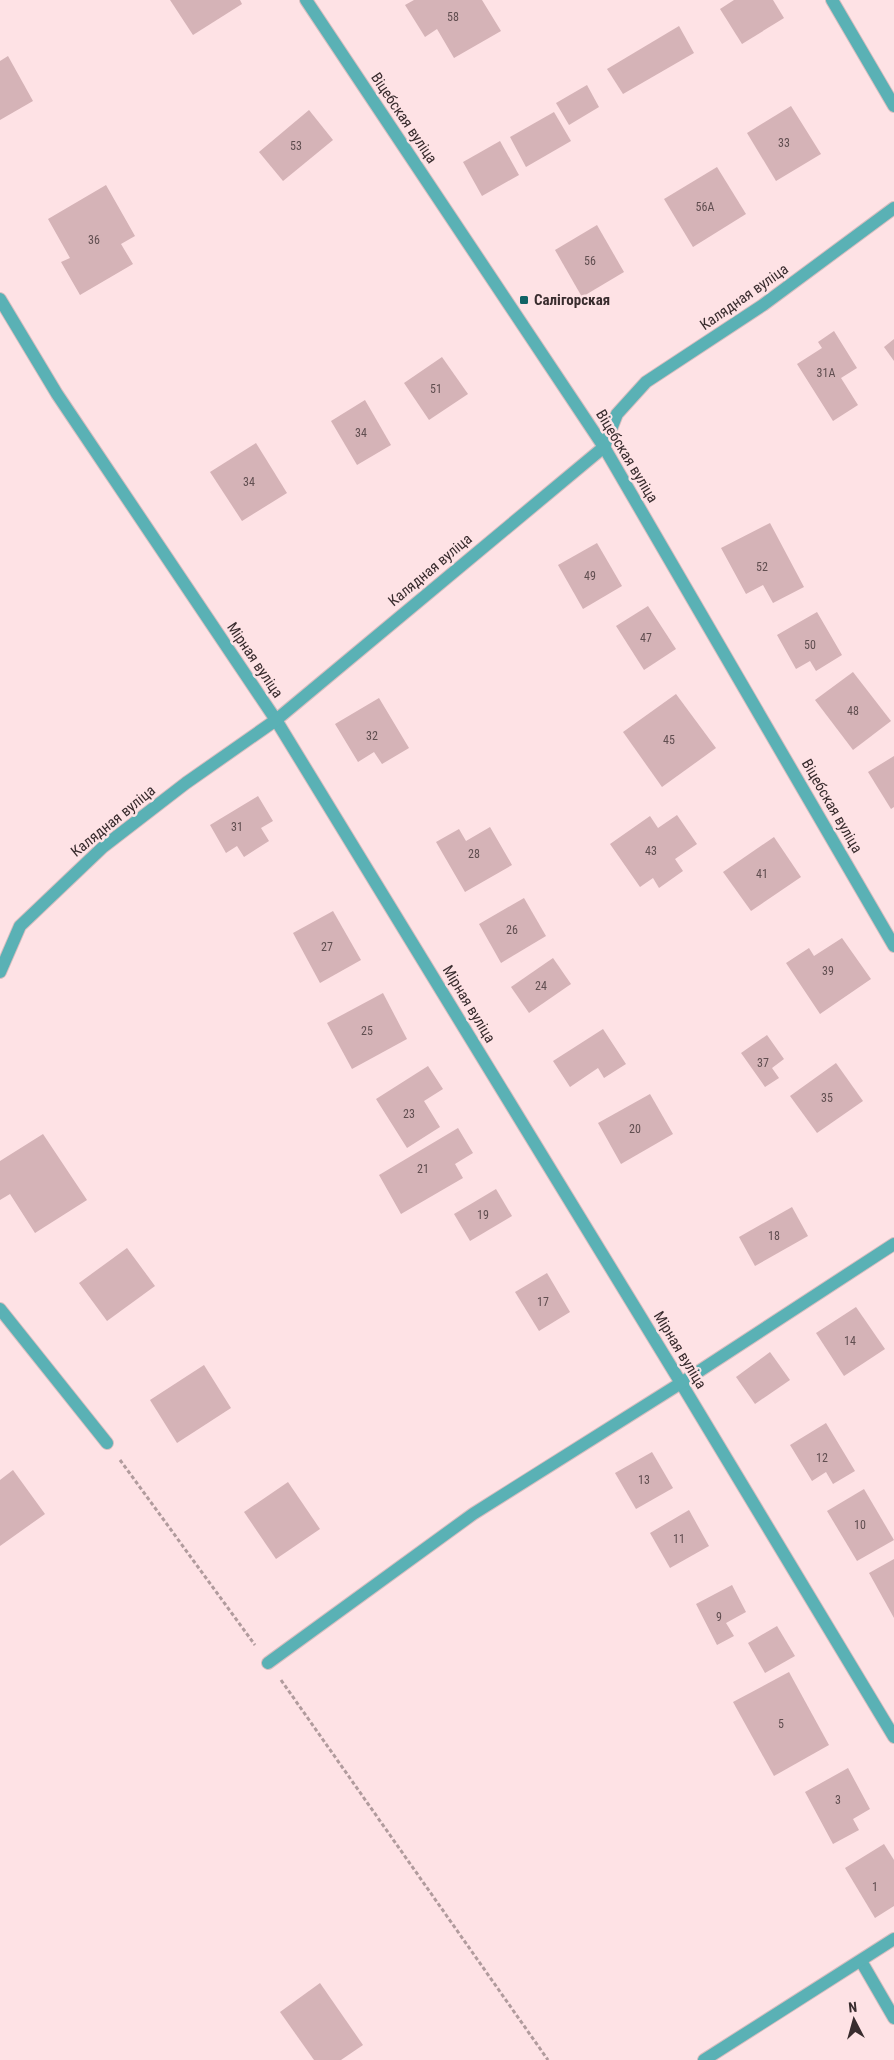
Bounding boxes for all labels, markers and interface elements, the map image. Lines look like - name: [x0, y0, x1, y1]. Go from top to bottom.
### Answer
- house number: 58: [447, 10, 459, 24]
- street label: Віцебская вуліца: [367, 69, 441, 167]
- house number: 33: [778, 136, 790, 150]
- house number: 53: [290, 139, 302, 153]
- house number: 56А: [696, 200, 714, 214]
- house number: 36: [88, 233, 100, 247]
- house number: 56: [584, 254, 596, 268]
- street label: Калядная вуліца: [696, 260, 792, 334]
- place label: Салігорская: [534, 291, 610, 309]
- marker: Салігорская: [518, 294, 530, 306]
- house number: 31А: [817, 366, 835, 380]
- house number: 51: [430, 382, 442, 396]
- street label: Віцебская вуліца: [592, 406, 662, 506]
- house number: 34: [355, 426, 367, 440]
- house number: 34: [243, 475, 255, 489]
- street label: Калядная вуліца: [385, 530, 475, 610]
- house number: 52: [756, 560, 768, 574]
- house number: 49: [584, 569, 596, 583]
- street label: Мірная вуліца: [223, 619, 287, 701]
- house number: 47: [640, 631, 652, 645]
- house number: 50: [804, 638, 816, 652]
- house number: 48: [847, 704, 859, 718]
- house number: 32: [366, 729, 378, 743]
- house number: 45: [663, 733, 675, 747]
- street label: Віцебская вуліца: [798, 756, 866, 856]
- street label: Калядная вуліца: [67, 781, 159, 861]
- house number: 31: [231, 820, 243, 834]
- house number: 43: [645, 844, 657, 858]
- house number: 28: [468, 847, 480, 861]
- house number: 41: [756, 867, 768, 881]
- house number: 26: [506, 923, 518, 937]
- house number: 27: [321, 940, 333, 954]
- street label: Мірная вуліца: [439, 962, 499, 1046]
- house number: 39: [822, 964, 834, 978]
- house number: 24: [535, 979, 547, 993]
- house number: 25: [361, 1024, 373, 1038]
- house number: 37: [757, 1056, 769, 1070]
- house number: 35: [821, 1091, 833, 1105]
- house number: 23: [403, 1107, 415, 1121]
- house number: 20: [629, 1122, 641, 1136]
- house number: 21: [417, 1162, 429, 1176]
- house number: 19: [477, 1208, 489, 1222]
- house number: 18: [768, 1229, 780, 1243]
- house number: 17: [537, 1295, 549, 1309]
- street label: Мірная вуліца: [650, 1308, 710, 1392]
- house number: 14: [844, 1334, 856, 1348]
- house number: 12: [816, 1451, 828, 1465]
- house number: 13: [638, 1473, 650, 1487]
- house number: 10: [854, 1518, 866, 1532]
- house number: 11: [673, 1532, 685, 1546]
- house number: 9: [716, 1610, 722, 1624]
- house number: 5: [778, 1717, 784, 1731]
- house number: 3: [835, 1793, 841, 1807]
- house number: 1: [872, 1880, 878, 1894]
- north arrow: [829, 1995, 879, 2045]
- text: N: [848, 1999, 858, 2015]

